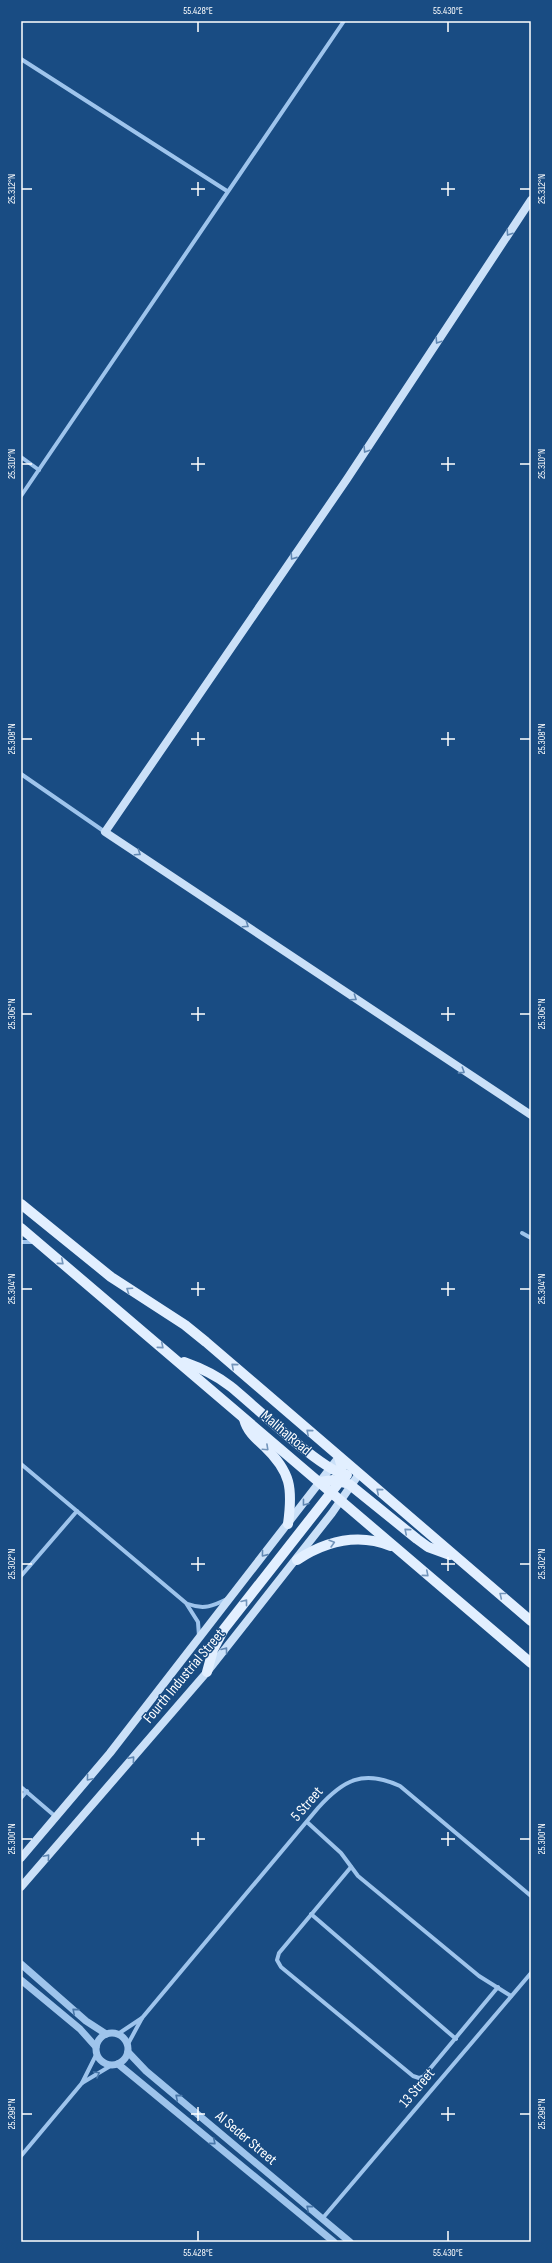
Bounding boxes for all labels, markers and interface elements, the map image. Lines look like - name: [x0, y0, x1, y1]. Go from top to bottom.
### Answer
- text: 55.428°E: [183, 5, 213, 17]
- text: 55.430°E: [433, 5, 463, 17]
- text: 25.312°N: [6, 174, 18, 204]
- text: 25.312°N: [536, 174, 548, 204]
- one-way arrow: [507, 229, 514, 236]
- one-way arrow: [436, 337, 443, 344]
- one-way arrow: [364, 446, 371, 453]
- text: 25.310°N: [6, 449, 18, 479]
- text: 25.310°N: [536, 449, 548, 479]
- one-way arrow: [291, 553, 298, 560]
- text: 25.308°N: [6, 724, 18, 754]
- text: 25.308°N: [536, 724, 548, 754]
- one-way arrow: [134, 848, 141, 856]
- one-way arrow: [242, 920, 249, 928]
- one-way arrow: [350, 993, 357, 1001]
- text: 25.306°N: [6, 998, 18, 1030]
- text: 25.306°N: [536, 998, 548, 1030]
- one-way arrow: [458, 1066, 465, 1073]
- one-way arrow: [57, 1257, 64, 1264]
- text: 25.304°N: [6, 1274, 18, 1304]
- text: 25.304°N: [536, 1274, 548, 1304]
- one-way arrow: [126, 1287, 133, 1295]
- one-way arrow: [156, 1341, 163, 1348]
- one-way arrow: [231, 1363, 239, 1371]
- street label: Maliha Road: [257, 1406, 315, 1460]
- one-way arrow: [307, 1429, 314, 1436]
- one-way arrow: [261, 1443, 269, 1451]
- one-way arrow: [377, 1489, 384, 1496]
- one-way arrow: [302, 1499, 309, 1506]
- one-way arrow: [405, 1529, 412, 1536]
- one-way arrow: [328, 1539, 335, 1548]
- text: 25.302°N: [6, 1549, 18, 1579]
- text: 25.302°N: [536, 1549, 548, 1579]
- one-way arrow: [262, 1550, 269, 1557]
- one-way arrow: [422, 1569, 429, 1576]
- one-way arrow: [499, 1593, 506, 1600]
- one-way arrow: [240, 1600, 247, 1607]
- street label: Fourth Industrial Street: [139, 1625, 229, 1727]
- one-way arrow: [221, 1647, 228, 1654]
- one-way arrow: [127, 1757, 134, 1764]
- one-way arrow: [87, 1773, 94, 1781]
- street label: 5 Street: [287, 1782, 328, 1825]
- text: 25.300°N: [6, 1823, 18, 1855]
- text: 25.300°N: [536, 1823, 548, 1855]
- one-way arrow: [42, 1855, 49, 1862]
- one-way arrow: [72, 2008, 79, 2015]
- street label: 13 Street: [395, 2064, 439, 2112]
- one-way arrow: [93, 2071, 100, 2078]
- one-way arrow: [175, 2094, 182, 2101]
- text: 25.298°N: [6, 2098, 18, 2130]
- text: 25.298°N: [536, 2098, 548, 2130]
- street label: Al Seder Street: [210, 2106, 281, 2170]
- one-way arrow: [209, 2137, 216, 2144]
- one-way arrow: [306, 2205, 314, 2212]
- text: 55.428°E: [183, 2247, 213, 2259]
- text: 55.430°E: [433, 2247, 463, 2259]

